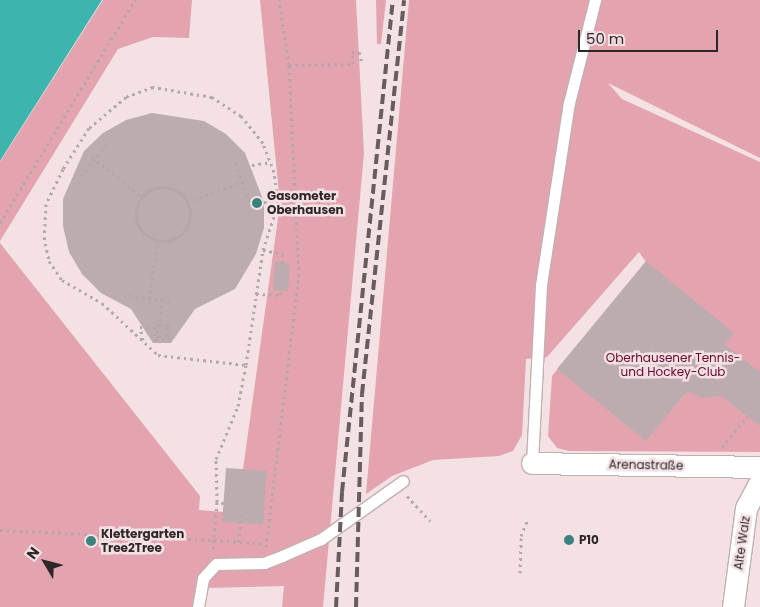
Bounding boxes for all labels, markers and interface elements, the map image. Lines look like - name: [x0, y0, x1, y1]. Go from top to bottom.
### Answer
- scale bar: [580, 20, 720, 52]
- text: 50 m: [586, 28, 624, 49]
- place label: Gasometer Oberhausen: [267, 189, 344, 217]
- marker: Gasometer Oberhausen: [251, 197, 263, 209]
- park label: Oberhausener Tennis- und Hockey-Club: [606, 351, 740, 379]
- street label: Arenastraße: [609, 457, 683, 473]
- street label: Alte Walz: [731, 515, 753, 571]
- place label: Klettergarten Tree2Tree: [101, 527, 184, 555]
- place label: P10: [579, 533, 599, 547]
- marker: P10: [563, 534, 575, 546]
- marker: Klettergarten Tree2Tree: [85, 535, 97, 547]
- north arrow: [20, 537, 70, 587]
- text: N: [22, 543, 44, 563]

